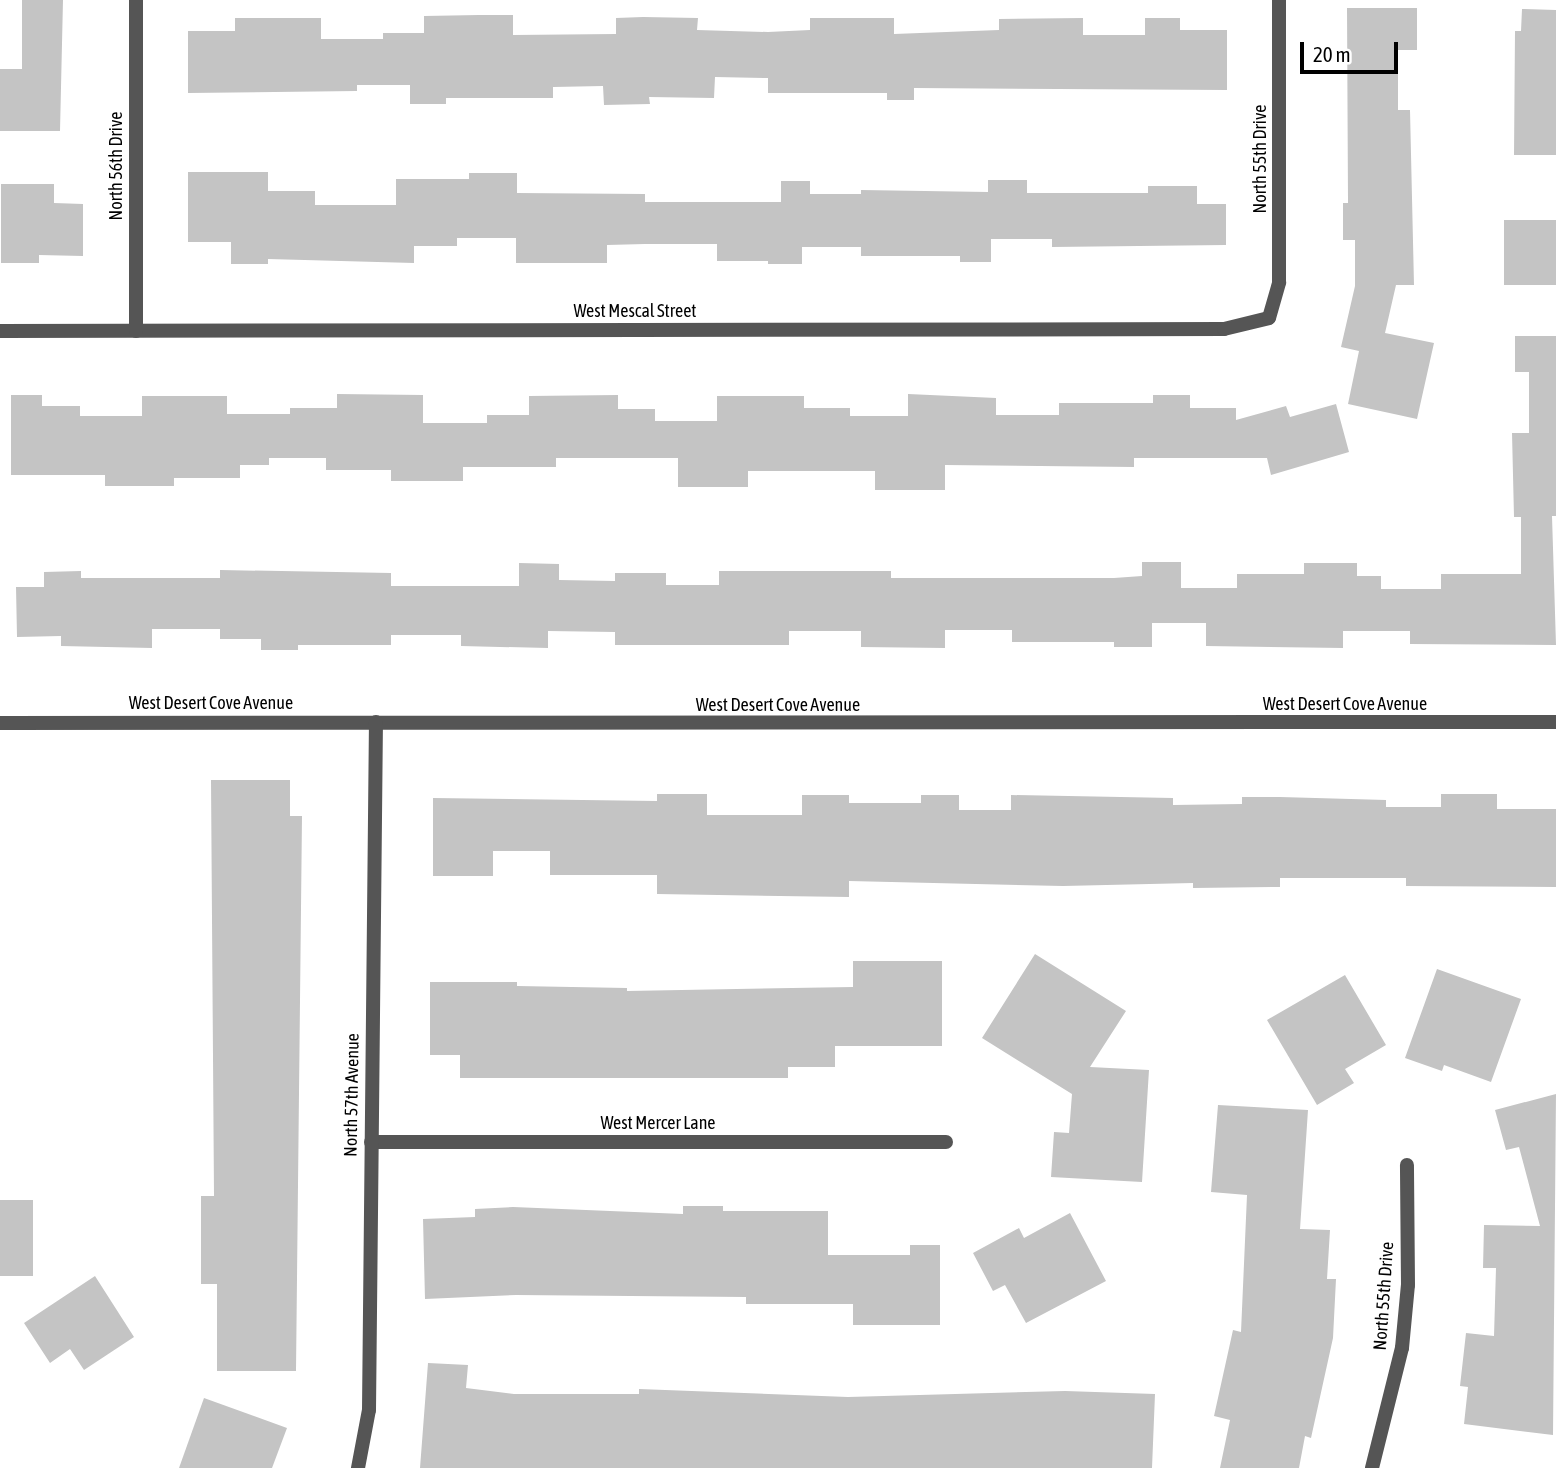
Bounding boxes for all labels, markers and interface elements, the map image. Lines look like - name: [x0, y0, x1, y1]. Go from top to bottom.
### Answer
- scale bar: [1304, 28, 1402, 72]
- text: 20 m: [1313, 42, 1351, 66]
- street label: North 55th Drive: [1249, 105, 1271, 213]
- street label: North 56th Drive: [105, 112, 127, 220]
- street label: West Mescal Street: [573, 300, 697, 322]
- street label: West Desert Cove Avenue: [129, 692, 293, 714]
- street label: West Desert Cove Avenue: [1263, 693, 1427, 715]
- street label: West Desert Cove Avenue: [696, 694, 860, 716]
- street label: North 57th Avenue: [340, 1033, 364, 1157]
- street label: West Mercer Lane: [600, 1112, 716, 1134]
- street label: North 55th Drive: [1369, 1241, 1399, 1351]

